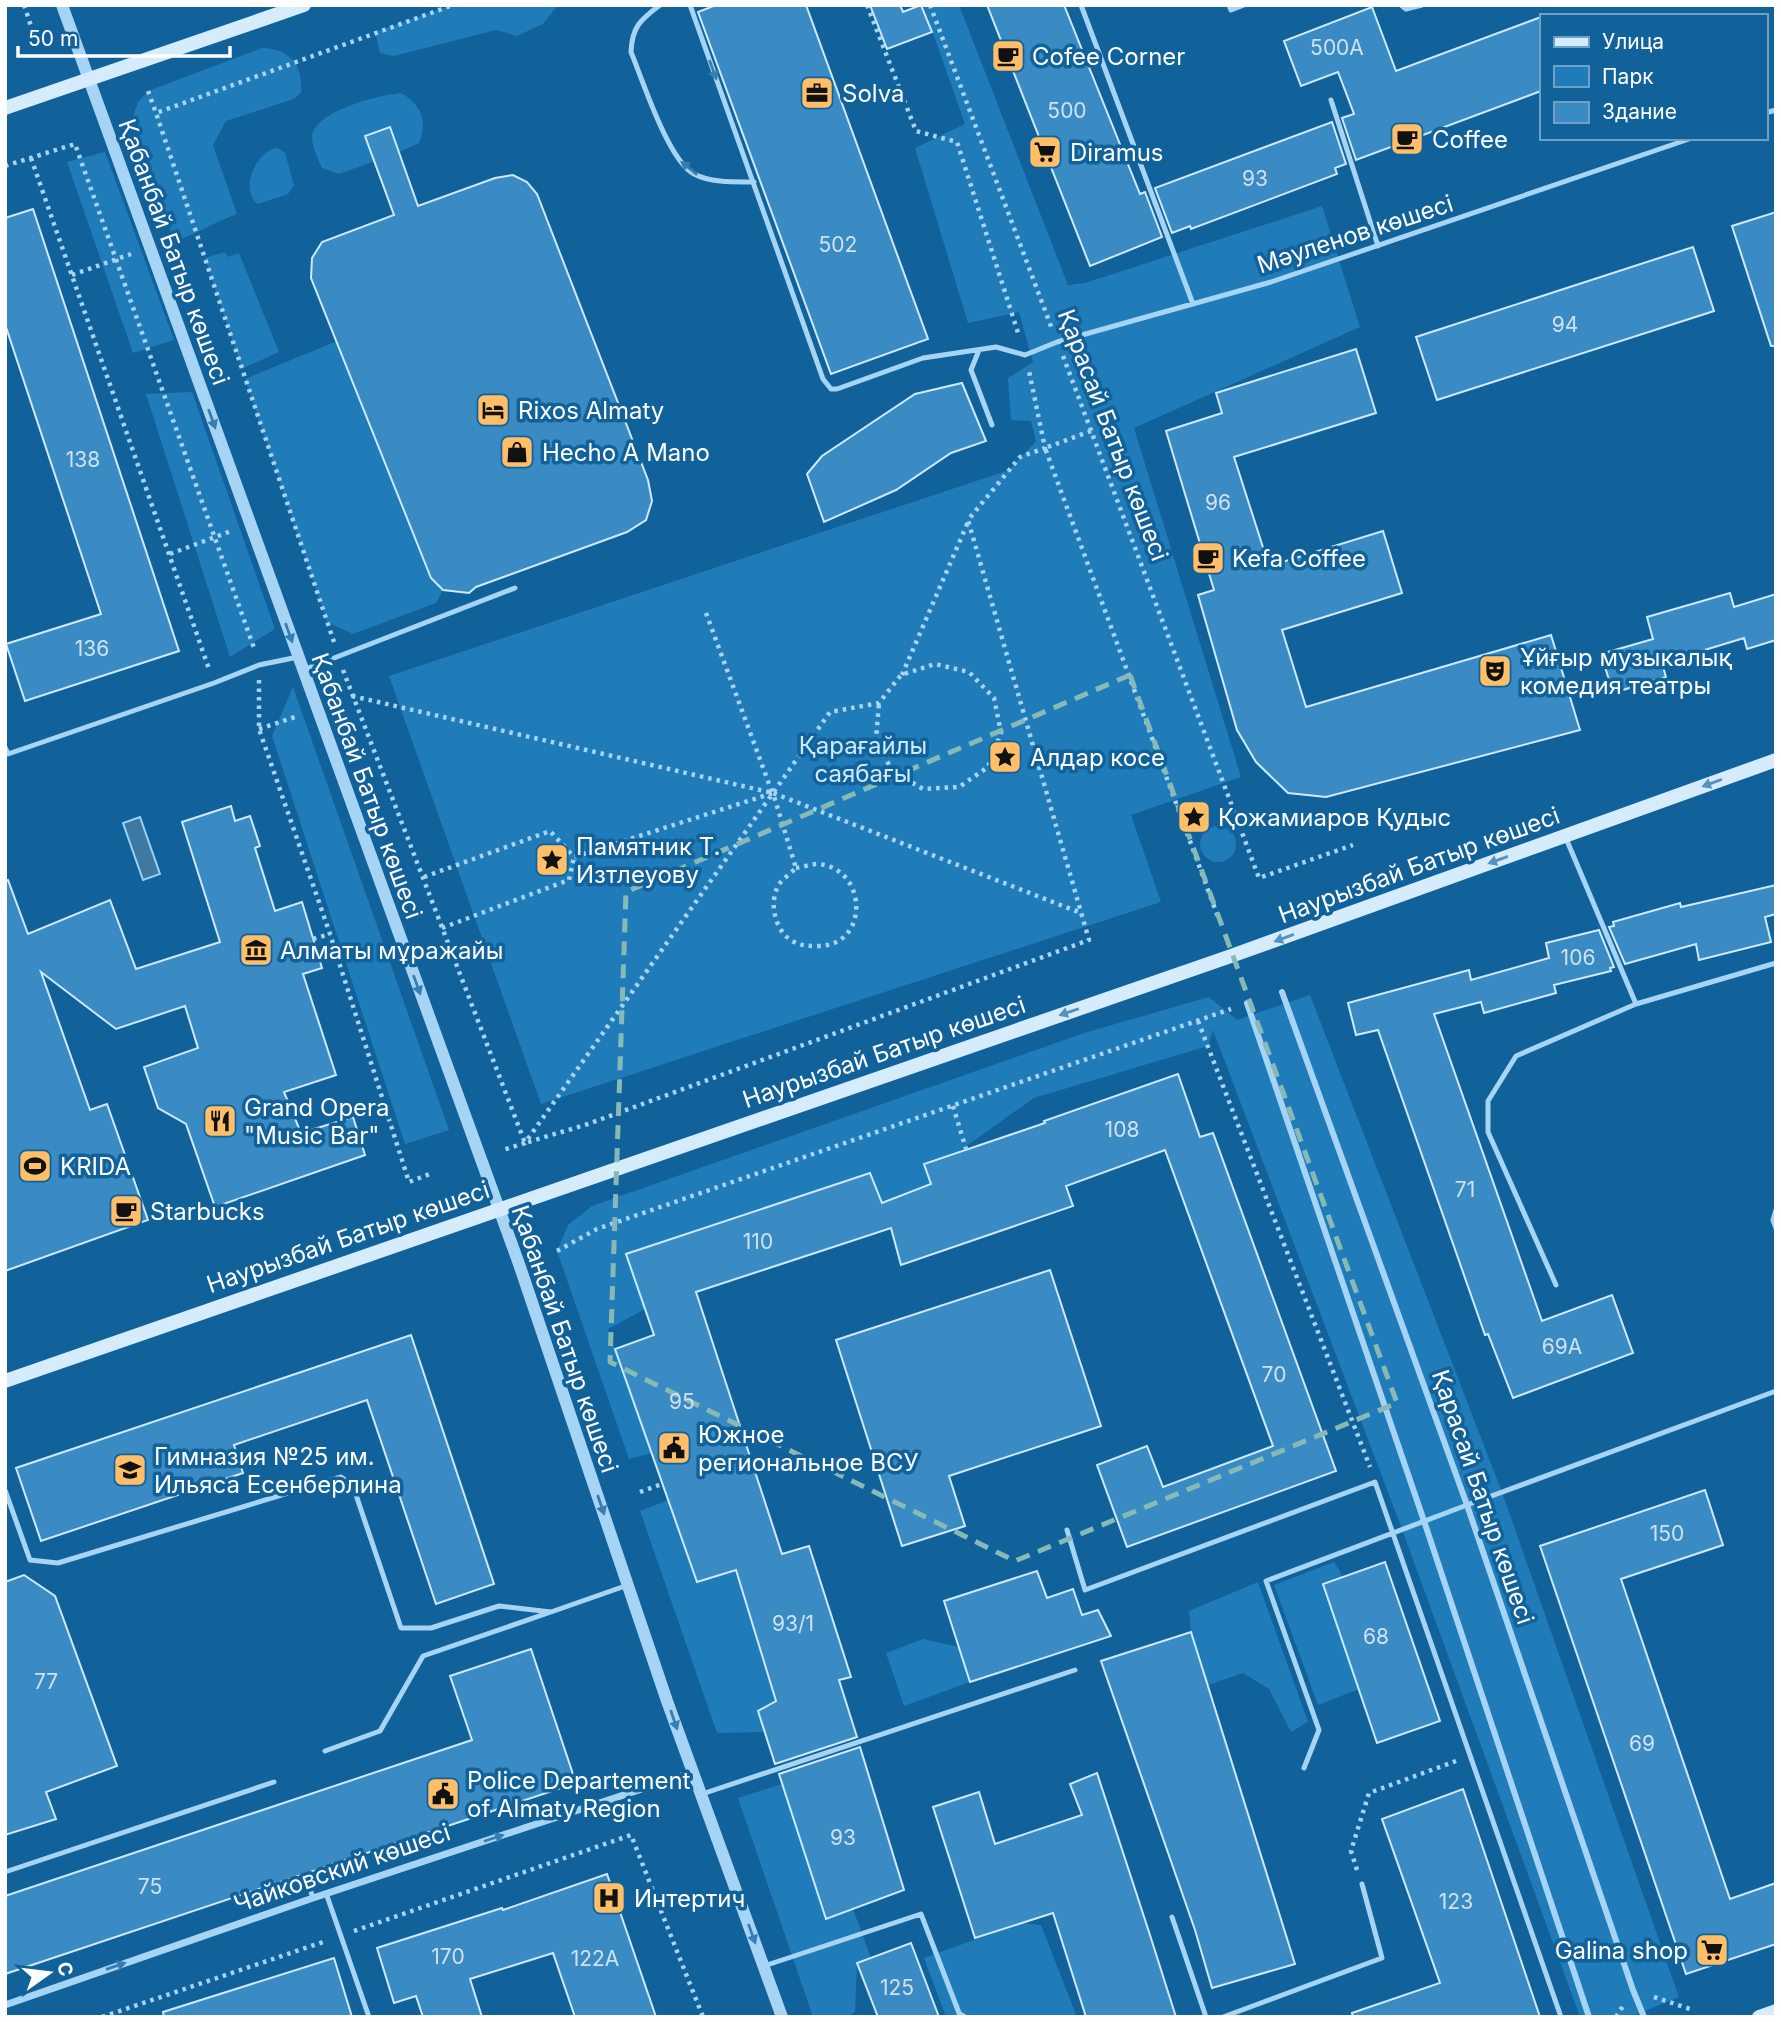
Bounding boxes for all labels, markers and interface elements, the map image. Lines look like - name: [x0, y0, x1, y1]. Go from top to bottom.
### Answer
- scale bar: [18, 14, 229, 58]
- legend: [1540, 14, 1767, 140]
- text: 50 m: [28, 26, 78, 51]
- text: Улица: [1602, 29, 1664, 54]
- house number: 500А: [1310, 35, 1364, 60]
- cafe icon: Cofee Corner: [989, 37, 1027, 75]
- place label: Cofee Corner: [1032, 42, 1185, 71]
- one-way arrow: [708, 59, 719, 80]
- text: Парк: [1602, 64, 1654, 89]
- office icon: Solva: [798, 74, 836, 112]
- place label: Solva: [842, 79, 905, 108]
- house number: 500: [1047, 98, 1087, 123]
- text: Здание: [1602, 99, 1677, 124]
- street label: Қабанбай Батыр көшесі: [112, 115, 236, 389]
- cafe icon: Coffee: [1388, 120, 1426, 158]
- place label: Coffee: [1432, 125, 1508, 154]
- supermarket icon: Diramus: [1026, 133, 1064, 171]
- place label: Diramus: [1070, 138, 1164, 167]
- one-way arrow: [680, 160, 698, 176]
- house number: 93: [1242, 166, 1268, 191]
- street label: Мәуленов көшесі: [1253, 189, 1457, 279]
- house number: 502: [819, 232, 857, 257]
- street label: Қарасай Батыр көшесі: [1052, 305, 1174, 565]
- house number: 94: [1552, 312, 1578, 337]
- hotel icon: Rixos Almaty: [474, 391, 512, 429]
- place label: Rixos Almaty: [518, 396, 664, 425]
- one-way arrow: [207, 409, 218, 430]
- shop icon: Hecho A Mano: [498, 433, 536, 471]
- place label: Hecho A Mano: [542, 438, 710, 467]
- house number: 138: [66, 447, 100, 472]
- house number: 96: [1205, 490, 1231, 515]
- cafe icon: Kefa Coffee: [1189, 539, 1227, 577]
- place label: Kefa Coffee: [1232, 544, 1366, 573]
- one-way arrow: [284, 623, 295, 644]
- house number: 136: [75, 636, 109, 661]
- place label: Ұйғыр музыкалық комедия театры: [1520, 643, 1732, 700]
- street label: Қабанбай Батыр көшесі: [305, 649, 429, 923]
- theatre icon: Ұйғыр музыкалық комедия театры: [1476, 652, 1514, 690]
- park label: Қарағайлы саябағы: [799, 731, 927, 788]
- place icon: Алдар косе: [986, 738, 1024, 776]
- place label: Алдар косе: [1030, 743, 1165, 772]
- one-way arrow: [1701, 778, 1722, 789]
- place icon: Қожамиаров Қудыс: [1175, 798, 1213, 836]
- street label: Наурызбай Батыр көшесі: [1274, 801, 1564, 929]
- place label: Қожамиаров Қудыс: [1218, 803, 1451, 832]
- place label: Памятник Т. Изтлеуову: [576, 832, 720, 889]
- place icon: Памятник Т. Изтлеуову: [533, 841, 571, 879]
- one-way arrow: [1487, 855, 1508, 866]
- museum icon: Алматы мұражайы: [237, 931, 275, 969]
- one-way arrow: [1273, 932, 1294, 943]
- place label: Алматы мұражайы: [280, 936, 503, 965]
- house number: 106: [1561, 945, 1595, 970]
- one-way arrow: [412, 975, 423, 996]
- street label: Наурызбай Батыр көшесі: [739, 990, 1029, 1114]
- one-way arrow: [1058, 1008, 1079, 1018]
- place label: Grand Opera "Music Bar": [244, 1093, 390, 1150]
- restaurant icon: Grand Opera "Music Bar": [201, 1102, 239, 1140]
- house number: 108: [1105, 1117, 1139, 1142]
- sports icon: KRIDA: [16, 1147, 54, 1185]
- place label: KRIDA: [60, 1152, 131, 1181]
- street label: Наурызбай Батыр көшесі: [203, 1175, 493, 1299]
- house number: 71: [1455, 1177, 1475, 1202]
- cafe icon: Starbucks: [107, 1192, 145, 1230]
- place label: Starbucks: [150, 1197, 265, 1226]
- street label: Қабанбай Батыр көшесі: [506, 1202, 624, 1476]
- house number: 110: [743, 1229, 773, 1254]
- house number: 69А: [1542, 1334, 1582, 1359]
- house number: 70: [1262, 1362, 1286, 1387]
- street label: Қарасай Батыр көшесі: [1426, 1366, 1540, 1628]
- house number: 95: [669, 1389, 695, 1414]
- place label: Южное региональное ВСУ: [698, 1420, 919, 1477]
- public building icon: Южное региональное ВСУ: [655, 1429, 693, 1467]
- place label: Гимназия №25 им. Ильяса Есенберлина: [154, 1442, 402, 1499]
- school or university icon: Гимназия №25 им. Ильяса Есенберлина: [111, 1451, 149, 1489]
- one-way arrow: [596, 1494, 607, 1515]
- house number: 150: [1650, 1521, 1684, 1546]
- house number: 93/1: [772, 1611, 814, 1636]
- house number: 68: [1363, 1624, 1389, 1649]
- house number: 77: [34, 1669, 58, 1694]
- one-way arrow: [669, 1710, 680, 1731]
- house number: 69: [1629, 1731, 1655, 1756]
- place label: Police Departement of Almaty Region: [467, 1766, 691, 1823]
- public building icon: Police Departement of Almaty Region: [424, 1775, 462, 1813]
- street label: Чайковский көшесі: [230, 1817, 454, 1919]
- house number: 93: [830, 1825, 856, 1850]
- one-way arrow: [483, 1832, 504, 1843]
- house number: 75: [138, 1874, 162, 1899]
- hospital icon: Интертич: [590, 1879, 628, 1917]
- place label: Интертич: [634, 1884, 745, 1913]
- house number: 123: [1439, 1889, 1473, 1914]
- one-way arrow: [747, 1923, 758, 1944]
- supermarket icon: Galina shop: [1693, 1931, 1731, 1969]
- place label: Galina shop: [1555, 1936, 1688, 1965]
- north arrow: [14, 1938, 84, 2008]
- house number: 170: [431, 1944, 465, 1969]
- house number: 122А: [571, 1946, 619, 1971]
- text: С: [52, 1959, 78, 1979]
- one-way arrow: [106, 1960, 127, 1971]
- house number: 125: [880, 1975, 914, 2000]

